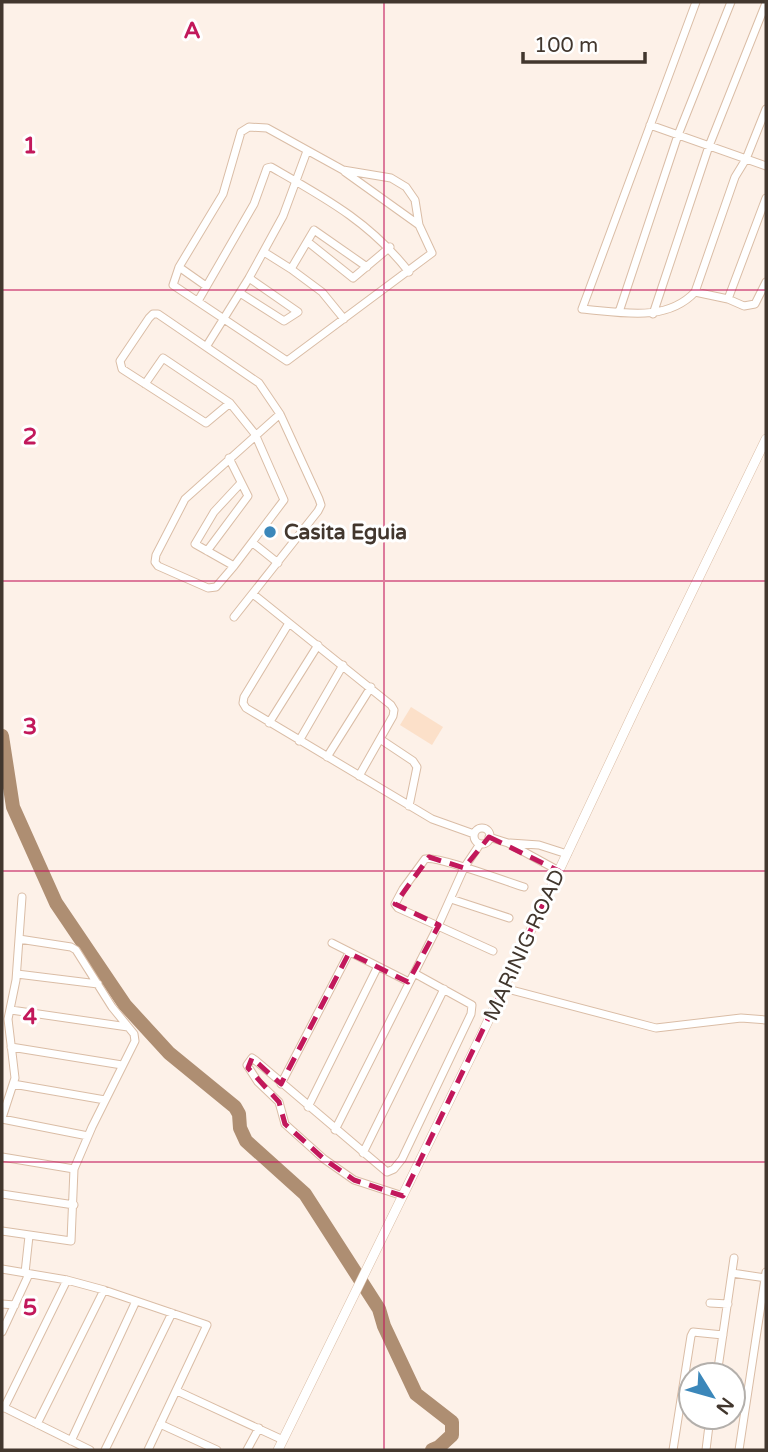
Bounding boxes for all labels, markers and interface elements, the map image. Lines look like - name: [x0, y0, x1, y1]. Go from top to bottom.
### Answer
- text: A: [183, 17, 201, 45]
- scale bar: [523, 21, 646, 65]
- text: 100 m: [534, 33, 598, 58]
- text: 1: [23, 132, 37, 160]
- text: 2: [23, 423, 37, 451]
- place label: Casita Eguia: [284, 520, 407, 545]
- marker: Casita Eguia: [262, 524, 278, 540]
- text: 3: [23, 713, 37, 741]
- street label: MARINIG ROAD: [478, 866, 570, 1025]
- text: 4: [23, 1003, 38, 1031]
- text: 5: [23, 1294, 37, 1322]
- north arrow: [677, 1361, 747, 1431]
- text: N: [711, 1393, 738, 1418]

